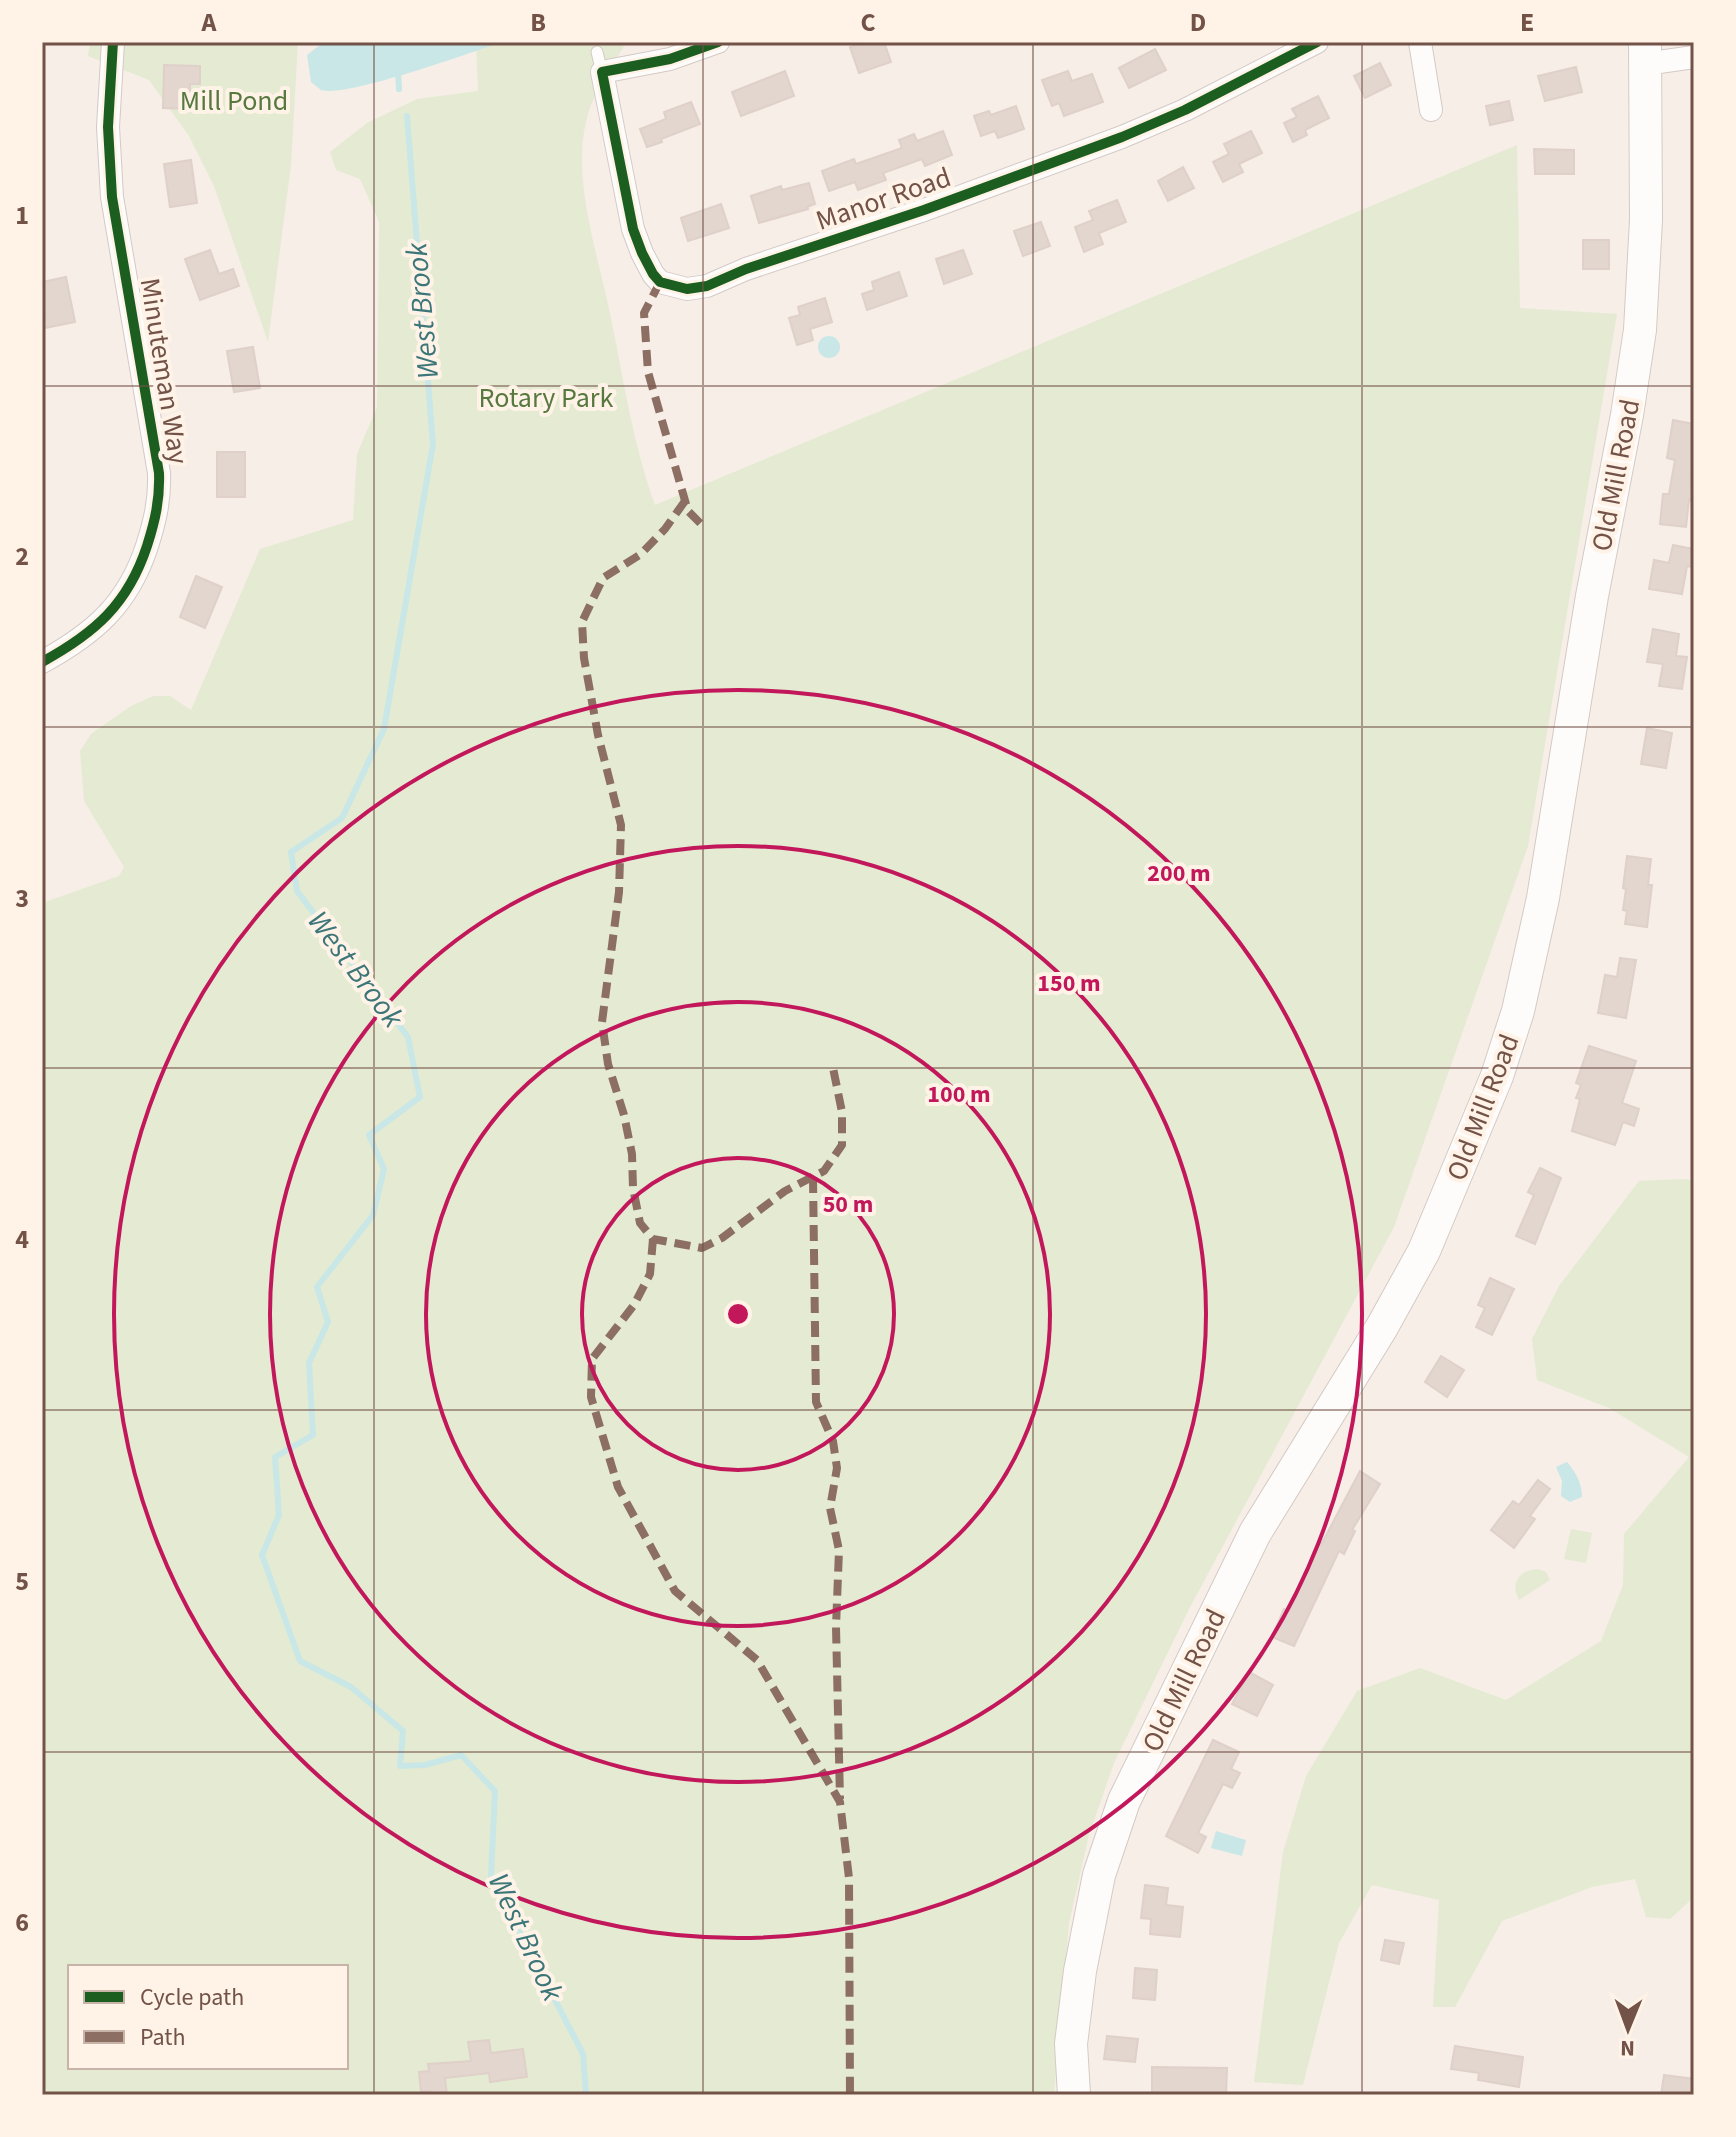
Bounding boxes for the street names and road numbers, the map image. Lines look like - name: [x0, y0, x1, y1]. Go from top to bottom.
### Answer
- street label: Manor Road: [810, 157, 956, 241]
- street label: Minuteman Way: [130, 275, 198, 467]
- street label: Old Mill Road: [1582, 396, 1650, 555]
- street label: Old Mill Road: [1437, 1028, 1529, 1186]
- street label: Old Mill Road: [1132, 1602, 1236, 1758]

